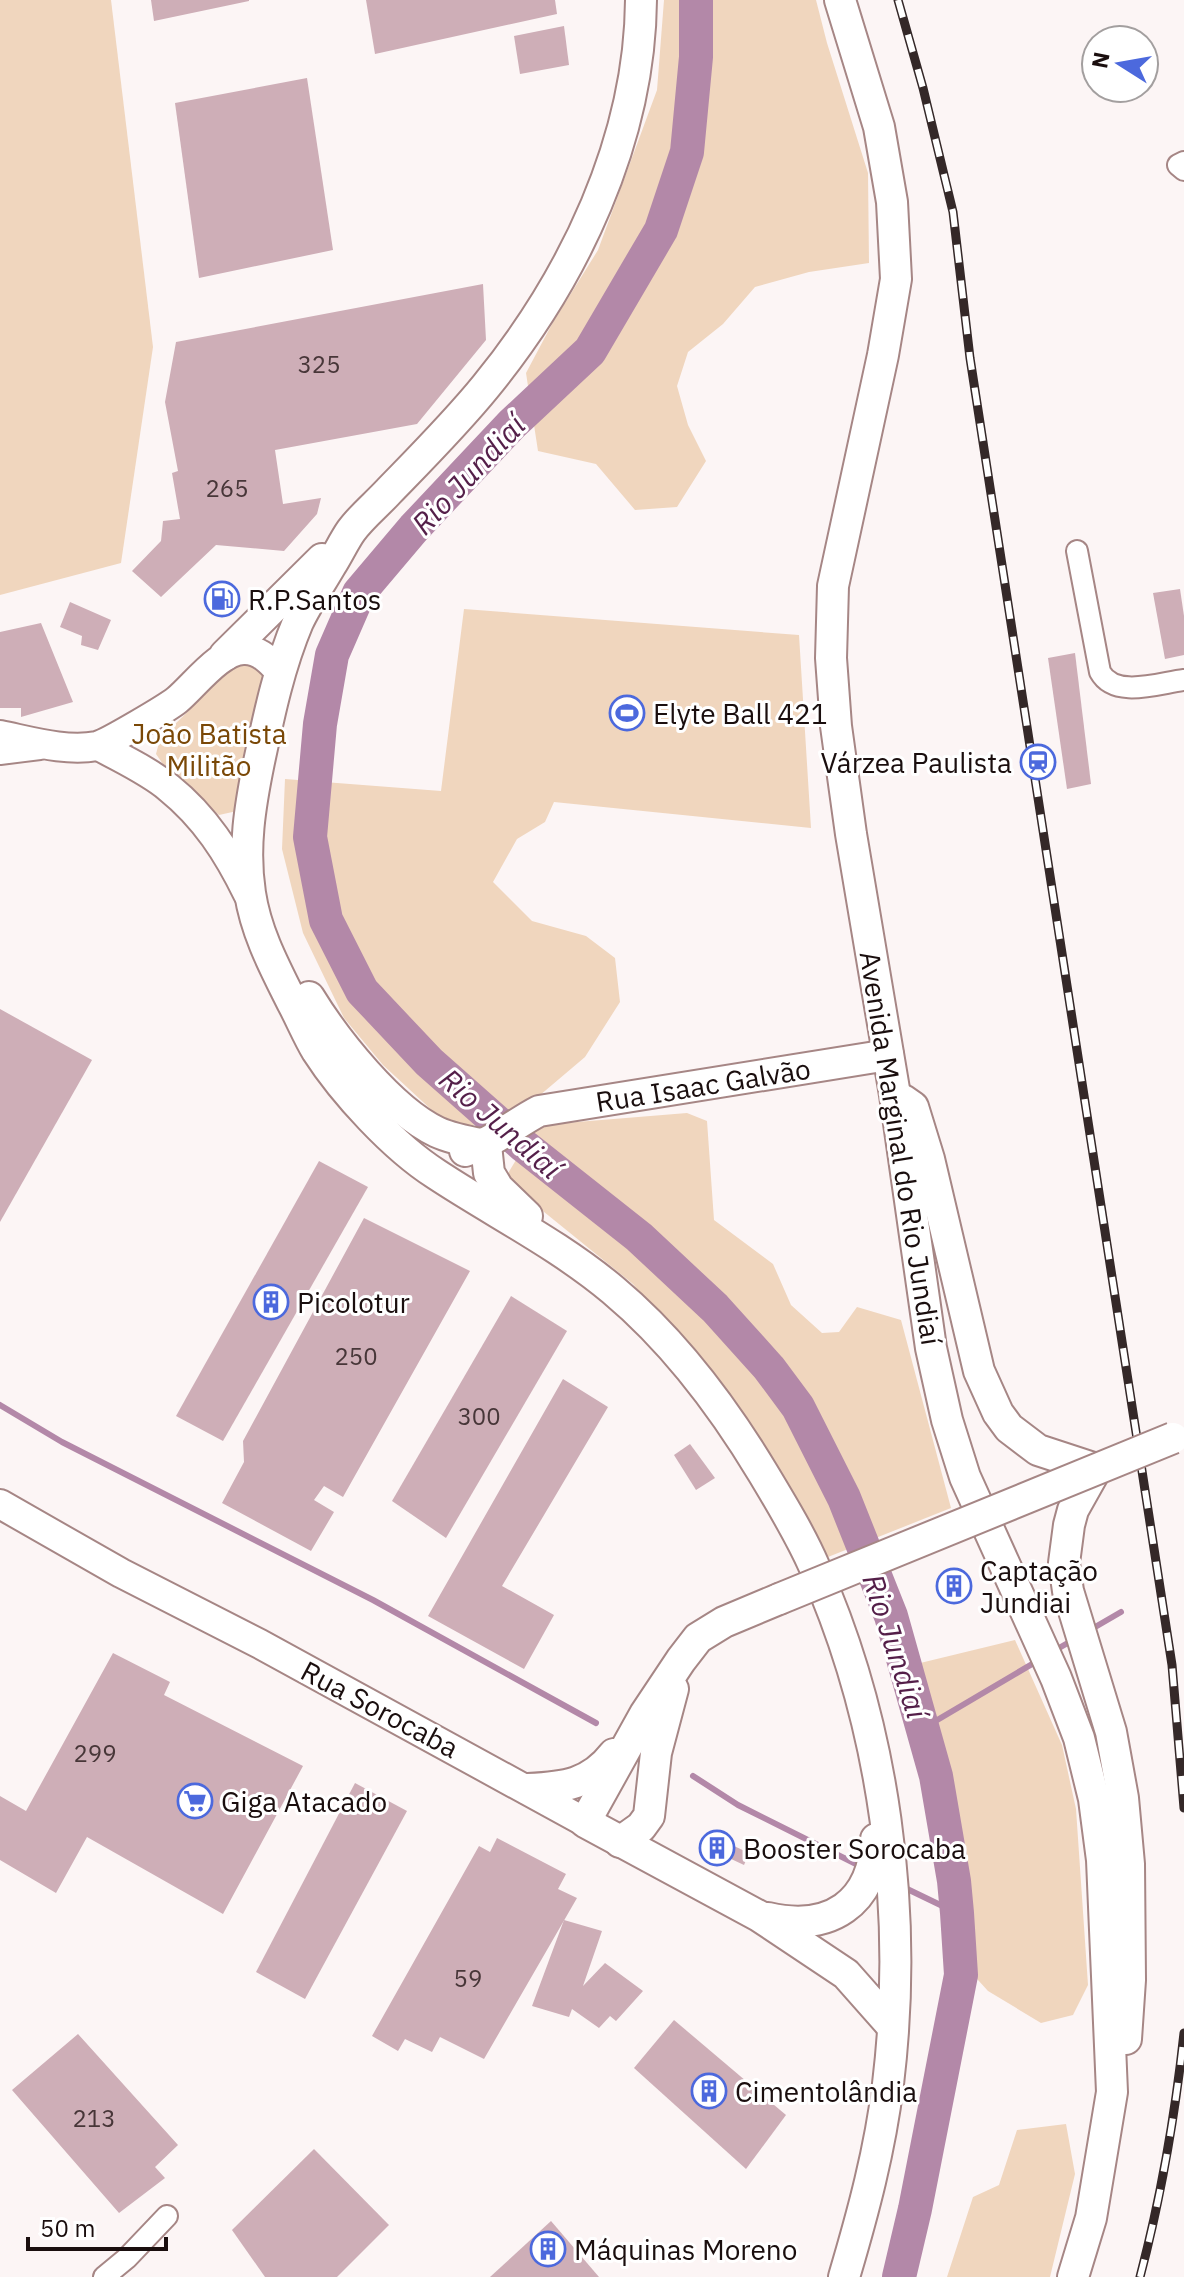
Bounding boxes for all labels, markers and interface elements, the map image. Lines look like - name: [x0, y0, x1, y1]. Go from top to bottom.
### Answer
- north arrow: [1080, 24, 1160, 104]
- text: N: [1084, 49, 1116, 71]
- house number: 325: [297, 348, 341, 380]
- water label: Rio Jundiaí: [403, 404, 535, 542]
- house number: 265: [205, 472, 249, 504]
- fuel station icon: R.P.Santos: [203, 580, 241, 618]
- place label: R.P.Santos: [248, 581, 381, 618]
- sports icon: Elyte Ball 421: [608, 694, 646, 732]
- place label: Elyte Ball 421: [653, 695, 828, 732]
- park label: João Batista Militão: [131, 715, 287, 784]
- station icon: Várzea Paulista: [1019, 743, 1057, 781]
- place label: Várzea Paulista: [821, 744, 1012, 781]
- street label: Avenida Marginal do Rio Jundiaí: [852, 948, 950, 1348]
- street label: Rua Isaac Galvão: [593, 1050, 813, 1120]
- water label: Rio Jundiaí: [432, 1059, 573, 1189]
- building icon: Picolotur: [252, 1283, 290, 1321]
- place label: Picolotur: [297, 1284, 410, 1321]
- house number: 250: [334, 1340, 378, 1372]
- house number: 300: [457, 1400, 501, 1432]
- place label: Captação Jundiai: [980, 1552, 1098, 1621]
- building icon: Captação Jundiai: [935, 1567, 973, 1605]
- water label: Rio Jundiaí: [854, 1569, 939, 1726]
- street label: Rua Sorocaba: [295, 1652, 465, 1766]
- house number: 299: [73, 1737, 117, 1769]
- supermarket icon: Giga Atacado: [176, 1782, 214, 1820]
- place label: Giga Atacado: [221, 1783, 387, 1820]
- building icon: Booster Sorocaba: [698, 1829, 736, 1867]
- place label: Booster Sorocaba: [743, 1830, 966, 1867]
- house number: 59: [454, 1962, 482, 1994]
- building icon: Cimentolândia: [690, 2072, 728, 2110]
- place label: Cimentolândia: [735, 2073, 917, 2110]
- house number: 213: [72, 2102, 116, 2134]
- scale bar: [28, 2201, 166, 2251]
- text: 50 m: [40, 2212, 95, 2244]
- building icon: Máquinas Moreno: [529, 2230, 567, 2268]
- place label: Máquinas Moreno: [574, 2231, 797, 2268]

